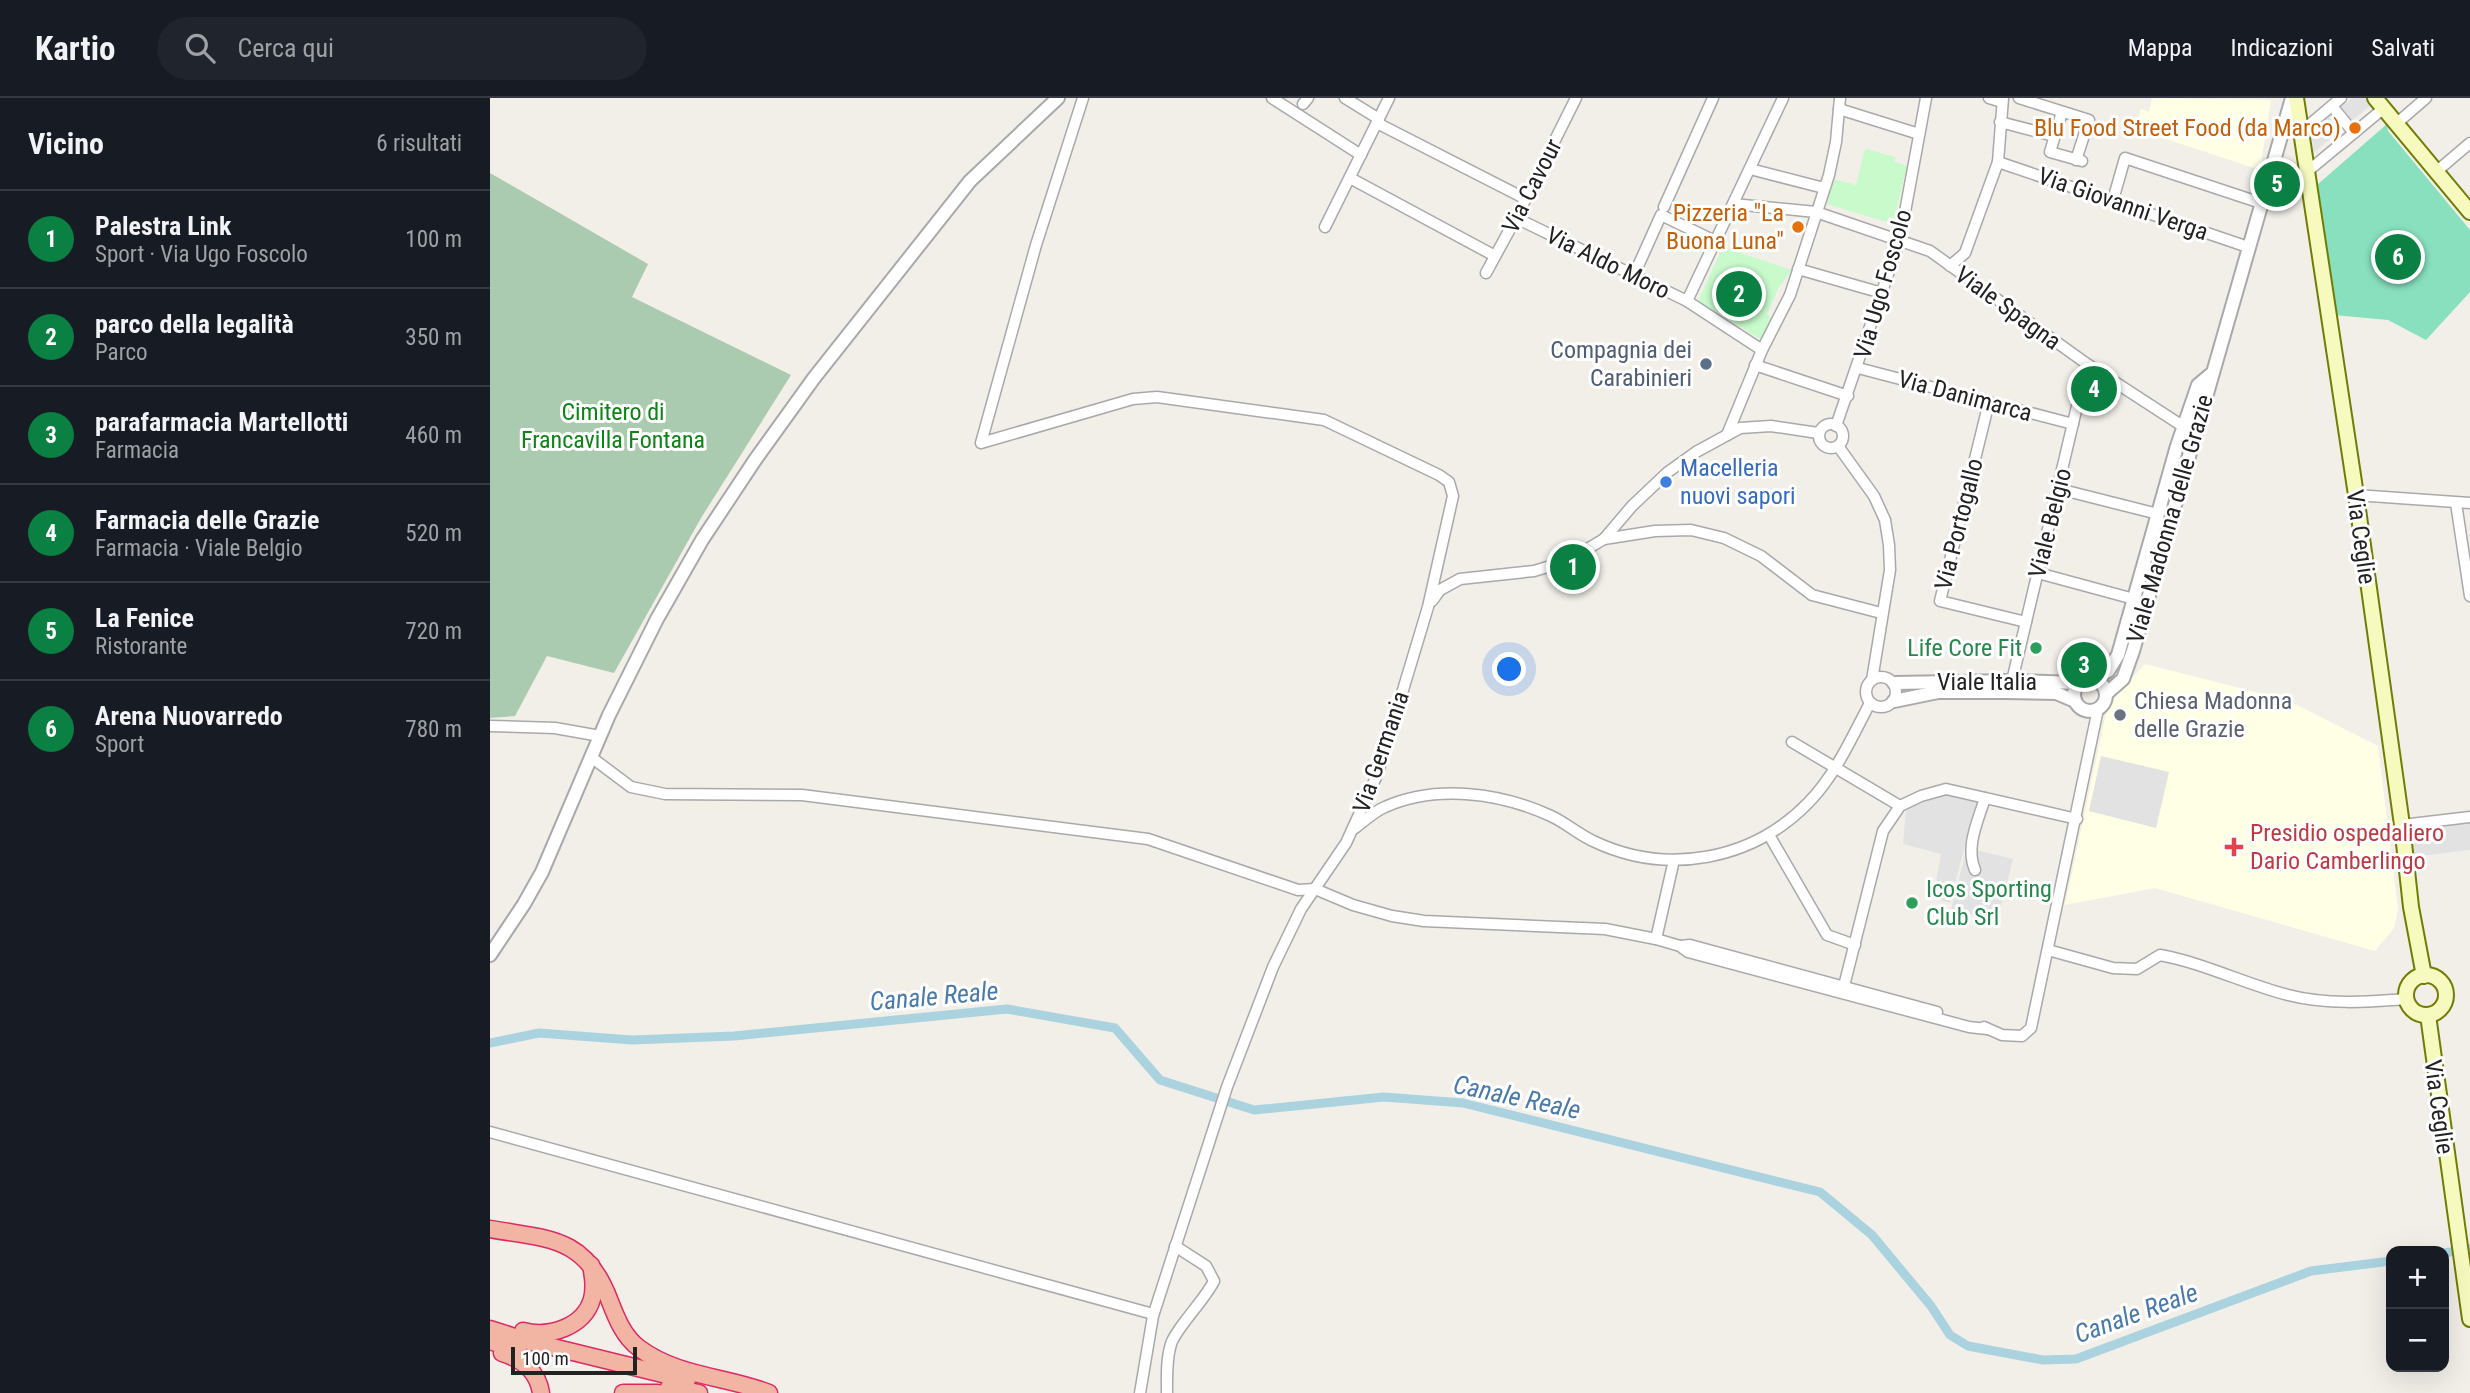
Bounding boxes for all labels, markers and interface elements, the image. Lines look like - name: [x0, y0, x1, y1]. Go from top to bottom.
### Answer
- search box: [157, 17, 647, 80]
- text: Kartio: [35, 29, 115, 68]
- icon: search: [181, 29, 219, 67]
- text: Cerca qui: [237, 33, 334, 63]
- text: Mappa: [2128, 34, 2193, 62]
- text: Indicazioni: [2231, 34, 2333, 62]
- text: Salvati: [2371, 34, 2435, 62]
- place label: Blu Food Street Food (da Marco): [2034, 114, 2341, 142]
- marker: Blu Food Street Food (da Marco): [2347, 120, 2363, 136]
- text: Vicino: [28, 126, 104, 161]
- text: 6 risultati: [376, 130, 462, 157]
- street label: Via Cavour: [1496, 134, 1568, 238]
- pin: 5: [2254, 158, 2300, 210]
- street label: Via Giovanni Verga: [2034, 162, 2212, 246]
- place label: Pizzeria "La Buona Luna": [1666, 199, 1784, 255]
- street label: Via Ugo Foscolo: [1848, 206, 1918, 362]
- text: Palestra Link: [95, 211, 231, 241]
- marker: Pizzeria "La Buona Luna": [1790, 219, 1806, 235]
- street label: Via Aldo Moro: [1542, 221, 1674, 305]
- text: 1: [45, 226, 57, 253]
- text: 100 m: [405, 226, 462, 253]
- pin: 6: [2375, 231, 2421, 283]
- text: Sport · Via Ugo Foscolo: [95, 241, 308, 268]
- street label: Viale Spagna: [1950, 260, 2066, 356]
- pin: 2: [1716, 268, 1762, 320]
- text: parco della legalità: [95, 309, 294, 339]
- text: 2: [45, 324, 57, 351]
- text: 350 m: [405, 324, 462, 351]
- place label: Compagnia dei Carabinieri: [1550, 336, 1692, 392]
- text: Parco: [95, 339, 148, 366]
- marker: Compagnia dei Carabinieri: [1698, 356, 1714, 372]
- pin: 4: [2071, 363, 2117, 415]
- street label: Via Danimarca: [1895, 365, 2035, 427]
- street label: Viale Madonna delle Grazie: [2121, 391, 2219, 647]
- park label: Cimitero di Francavilla Fontana: [521, 398, 705, 454]
- text: parafarmacia Martellotti: [95, 407, 348, 437]
- text: 3: [45, 422, 57, 449]
- text: 460 m: [405, 422, 462, 449]
- text: Farmacia: [95, 437, 179, 464]
- place label: Macelleria nuovi sapori: [1680, 454, 1796, 510]
- street label: Via Portogallo: [1929, 455, 1989, 593]
- street label: Viale Belgio: [2023, 465, 2077, 581]
- marker: Macelleria nuovi sapori: [1658, 474, 1674, 490]
- street label: Via Ceglie: [2341, 488, 2381, 586]
- text: Farmacia delle Grazie: [95, 505, 319, 535]
- text: 4: [45, 520, 57, 547]
- text: 520 m: [405, 520, 462, 547]
- text: Farmacia · Viale Belgio: [95, 535, 302, 562]
- pin: 1: [1550, 541, 1596, 593]
- text: La Fenice: [95, 603, 194, 633]
- text: 5: [45, 618, 57, 645]
- text: 720 m: [405, 618, 462, 645]
- text: Ristorante: [95, 633, 187, 660]
- place label: Life Core Fit: [1907, 634, 2022, 662]
- pin: 3: [2061, 639, 2107, 691]
- marker: Life Core Fit: [2028, 640, 2044, 656]
- your location: [1492, 652, 1526, 686]
- street label: Viale Italia: [1937, 668, 2037, 696]
- street label: Via Germania: [1347, 687, 1415, 817]
- place label: Chiesa Madonna delle Grazie: [2134, 687, 2292, 743]
- text: Arena Nuovarredo: [95, 701, 283, 731]
- marker: Chiesa Madonna delle Grazie: [2112, 707, 2128, 723]
- text: 6: [45, 716, 57, 743]
- text: 780 m: [405, 716, 462, 743]
- text: Sport: [95, 731, 144, 758]
- place label: Presidio ospedaliero Dario Camberlingo: [2250, 819, 2444, 875]
- marker: Presidio ospedaliero Dario Camberlingo: [2224, 837, 2244, 857]
- place label: Icos Sporting Club Srl: [1926, 875, 2052, 931]
- marker: Icos Sporting Club Srl: [1904, 895, 1920, 911]
- water label: Canale Reale: [868, 975, 1000, 1017]
- street label: Via Ceglie: [2419, 1058, 2459, 1156]
- water label: Canale Reale: [1451, 1069, 1583, 1125]
- map controls: [2386, 1246, 2449, 1372]
- button: +: [2386, 1246, 2449, 1309]
- water label: Canale Reale: [2070, 1277, 2202, 1349]
- button: −: [2386, 1309, 2449, 1372]
- scale bar: [511, 1344, 637, 1376]
- text: 100 m: [522, 1347, 569, 1370]

